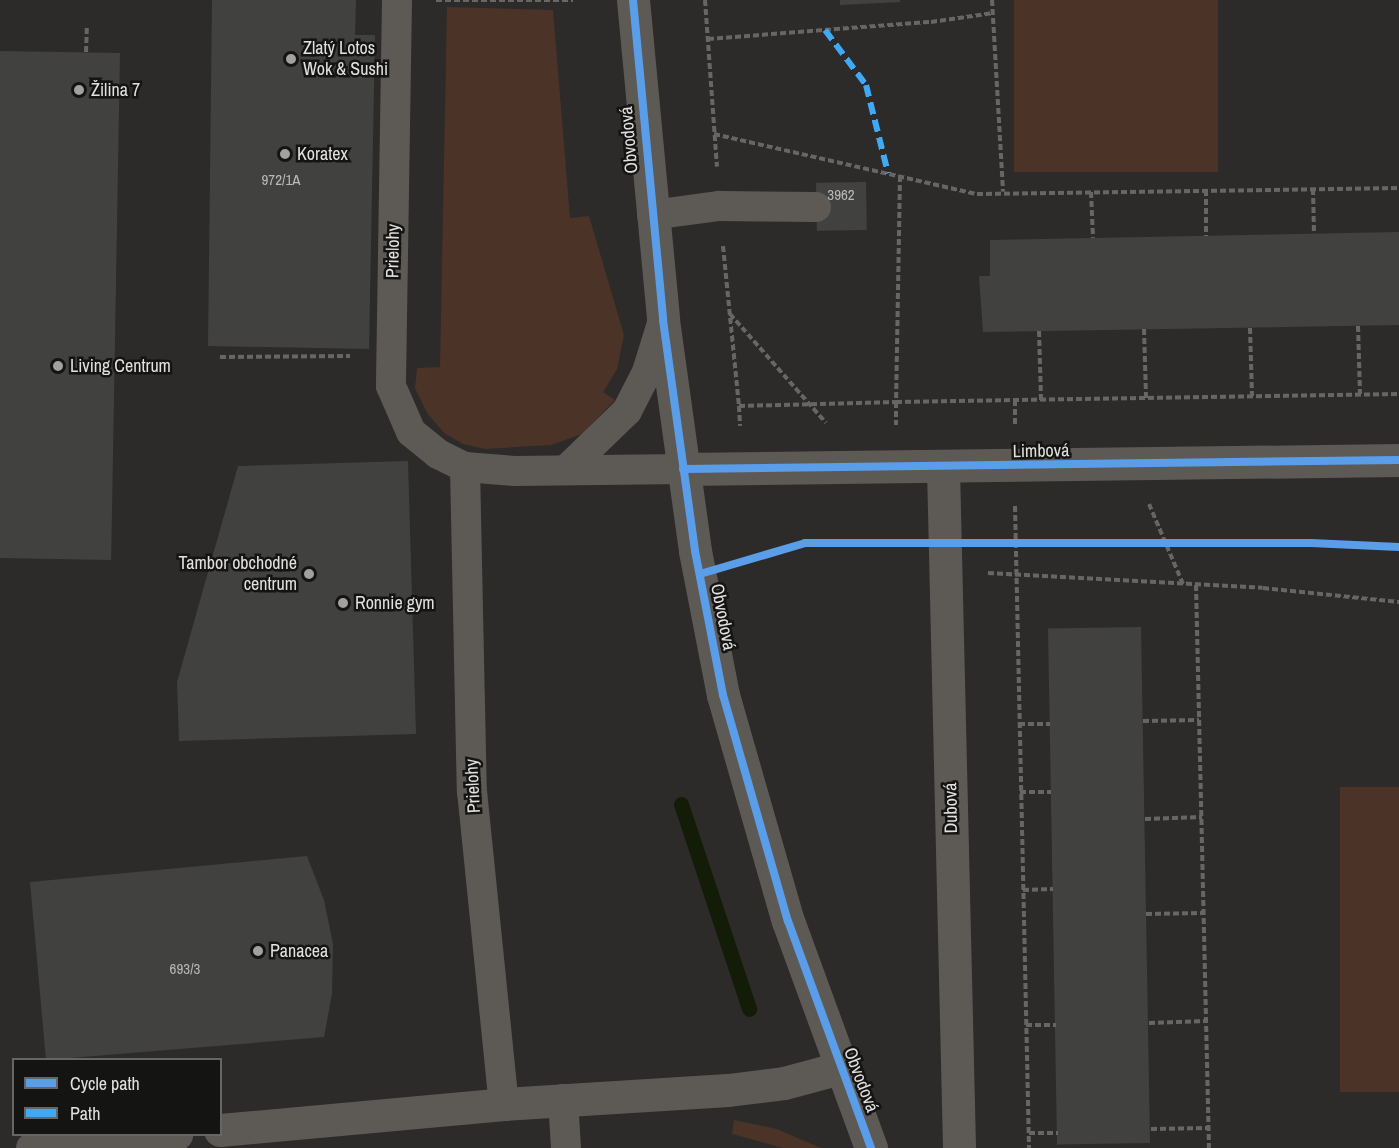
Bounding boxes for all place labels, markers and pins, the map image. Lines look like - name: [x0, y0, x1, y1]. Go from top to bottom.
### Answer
- place label: Zlatý Lotos Wok & Sushi: [303, 38, 388, 80]
- marker: Zlatý Lotos Wok & Sushi: [284, 52, 298, 66]
- place label: Žilina 7: [91, 79, 140, 101]
- marker: Žilina 7: [72, 83, 86, 97]
- place label: Koratex: [297, 143, 348, 165]
- marker: Koratex: [278, 147, 292, 161]
- place label: Living Centrum: [70, 355, 171, 377]
- marker: Living Centrum: [51, 359, 65, 373]
- place label: Tambor obchodné centrum: [179, 553, 297, 596]
- marker: Tambor obchodné centrum: [302, 567, 316, 581]
- place label: Ronnie gym: [355, 592, 435, 614]
- marker: Ronnie gym: [336, 596, 350, 610]
- place label: Panacea: [270, 940, 328, 962]
- marker: Panacea: [251, 944, 265, 958]

